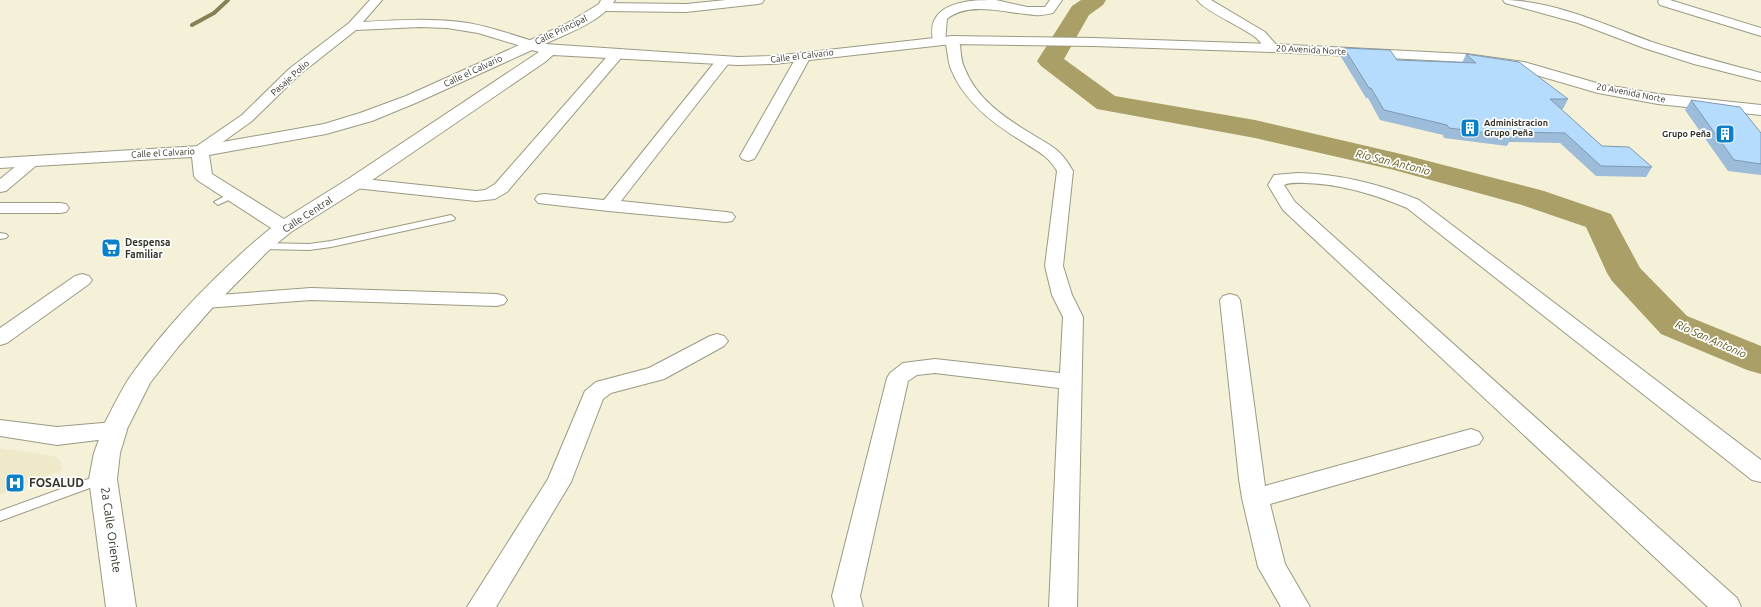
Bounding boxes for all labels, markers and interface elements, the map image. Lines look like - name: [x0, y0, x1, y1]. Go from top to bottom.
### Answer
- street label: Calle Principal: [533, 13, 589, 47]
- street label: 20 Avenida Norte: [1276, 43, 1346, 57]
- street label: Calle el Calvario: [770, 47, 834, 65]
- street label: Calle el Calvario: [442, 53, 504, 89]
- street label: Pasaje Polio: [269, 58, 311, 98]
- street label: 20 Avenida Norte: [1596, 81, 1666, 105]
- building icon: Administracion Grupo Peña: [1459, 117, 1481, 139]
- place label: Administracion Grupo Peña: [1484, 118, 1548, 138]
- building icon: Grupo Peña: [1714, 123, 1736, 145]
- place label: Grupo Peña: [1662, 129, 1711, 139]
- street label: Calle el Calvario: [131, 146, 195, 160]
- water label: Río San Antonio: [1354, 147, 1432, 177]
- street label: Calle Central: [280, 194, 335, 235]
- supermarket icon: Despensa Familiar: [100, 237, 122, 259]
- place label: Despensa Familiar: [125, 237, 171, 260]
- water label: Río San Antonio: [1674, 318, 1748, 360]
- hospital icon: FOSALUD: [4, 472, 26, 494]
- place label: FOSALUD: [29, 476, 84, 489]
- street label: 2a Calle Oriente: [99, 486, 124, 574]

